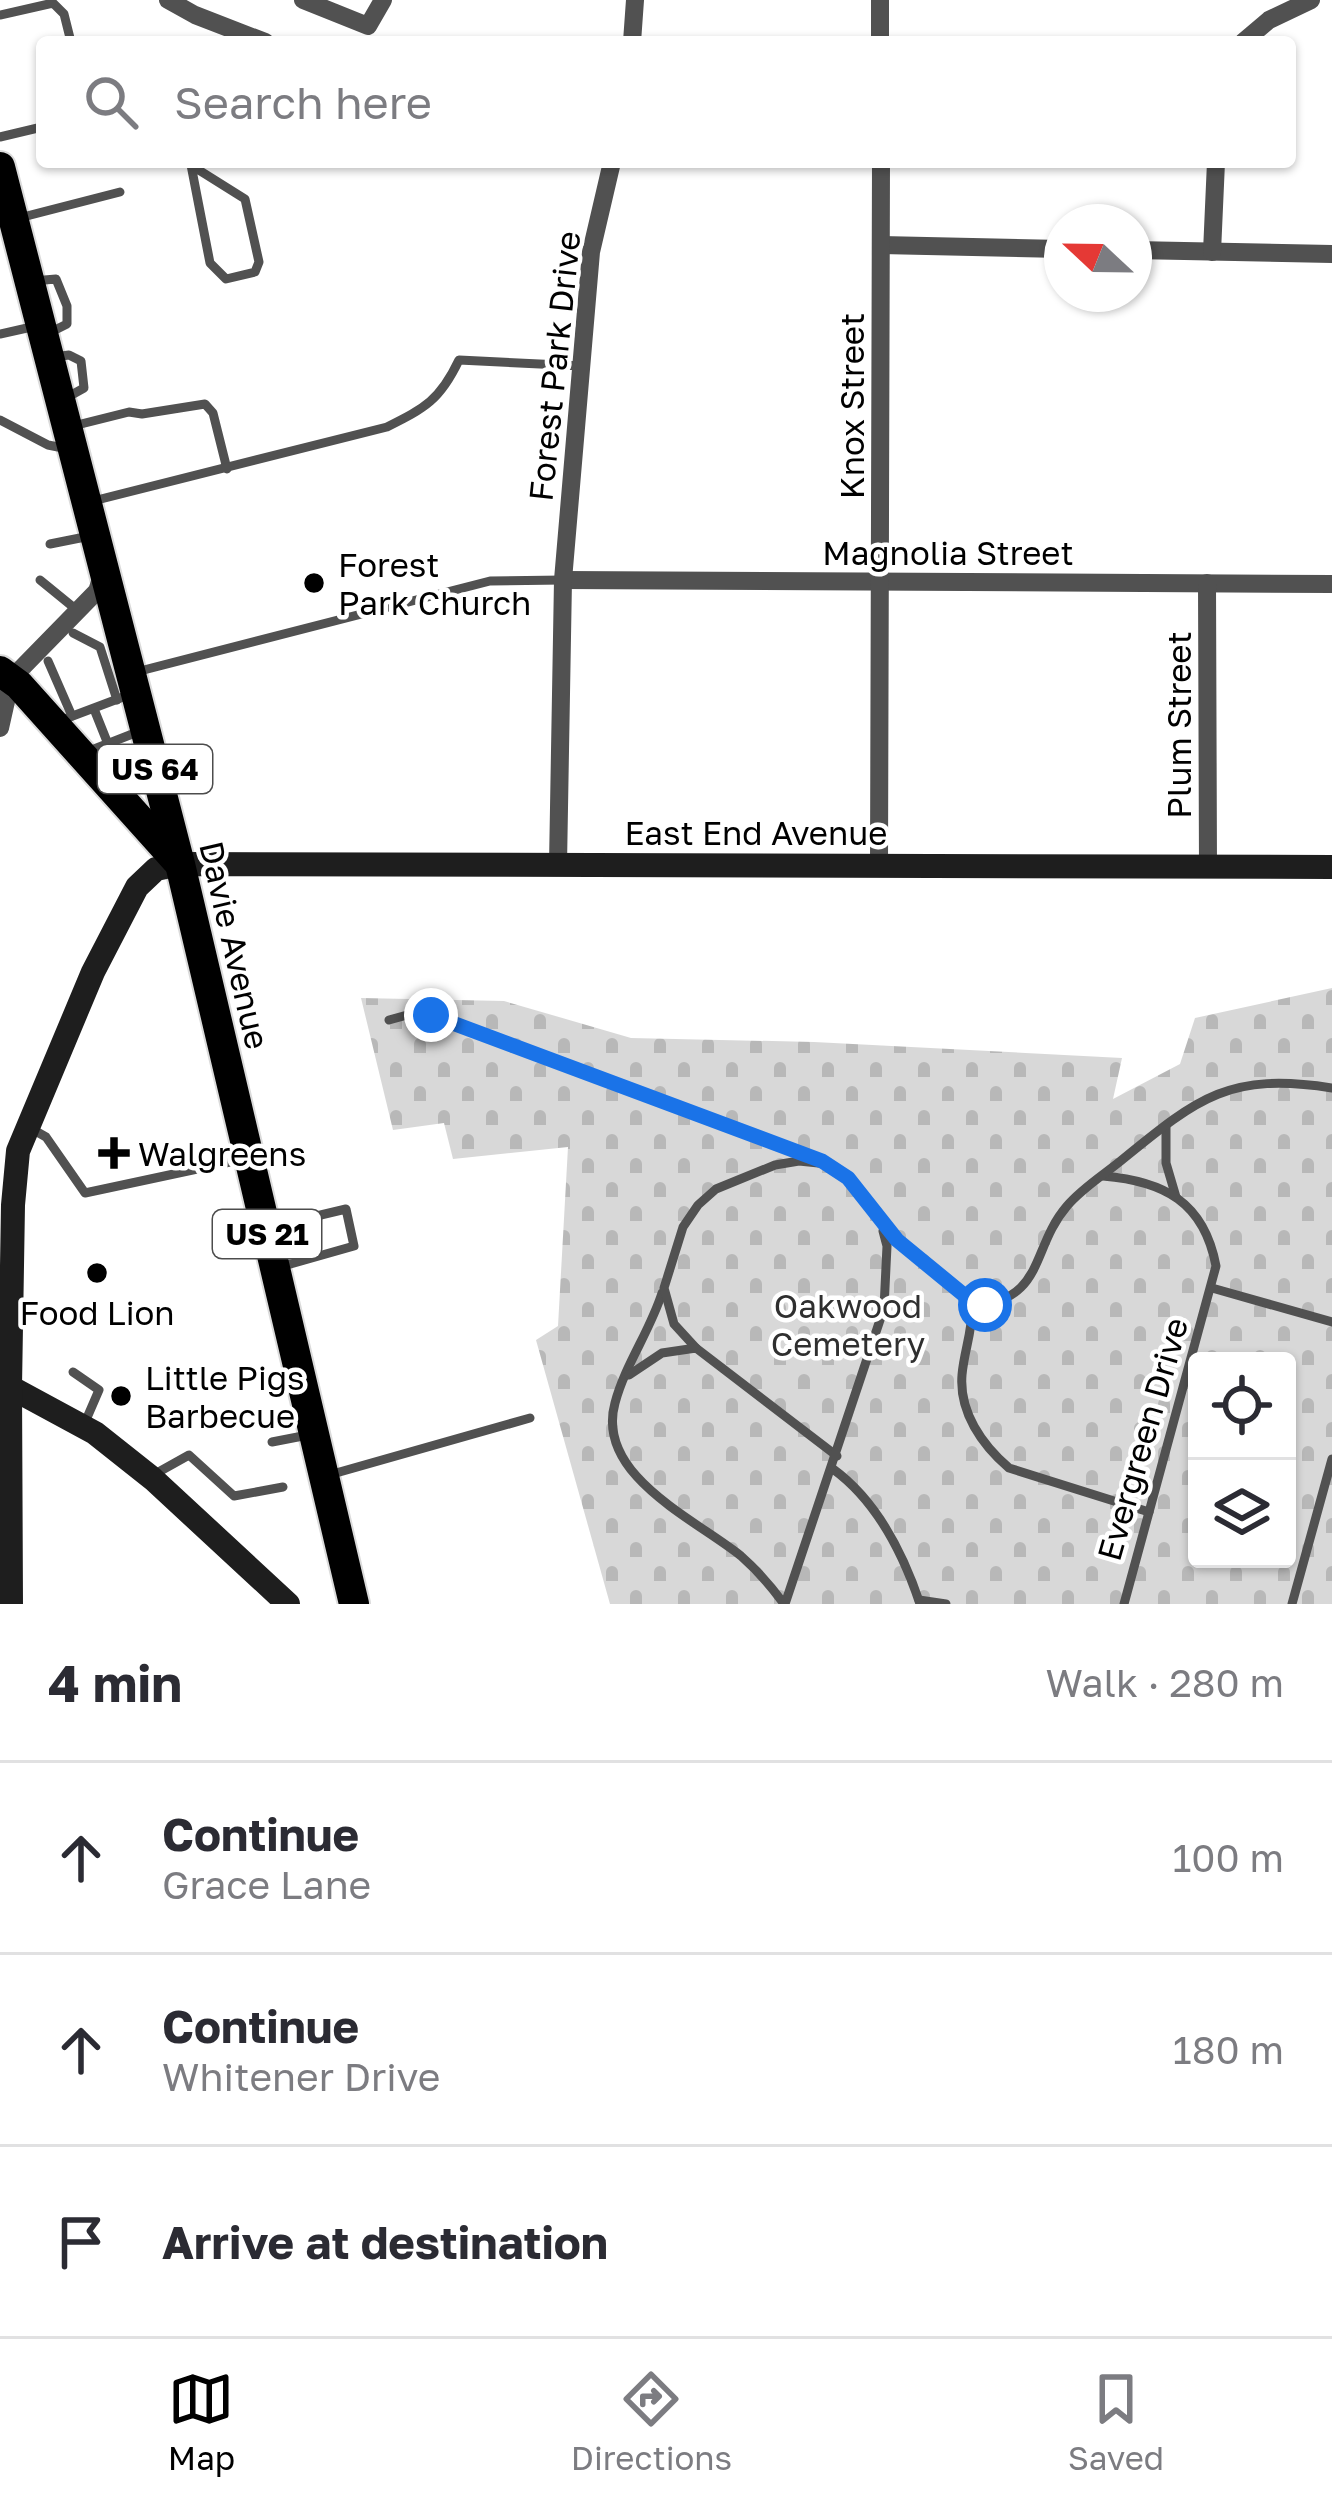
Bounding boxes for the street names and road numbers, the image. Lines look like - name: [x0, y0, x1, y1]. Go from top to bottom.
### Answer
- street label: Forest Park Drive: [520, 229, 588, 503]
- street label: Knox Street: [832, 313, 871, 499]
- street label: Magnolia Street: [822, 533, 1074, 572]
- street label: Plum Street: [1159, 631, 1198, 819]
- road number: US 64: [98, 745, 212, 793]
- street label: East End Avenue: [625, 813, 887, 852]
- street label: Davie Avenue: [192, 837, 278, 1053]
- road number: US 21: [213, 1210, 321, 1258]
- street label: Evergreen Drive: [1089, 1313, 1195, 1565]

